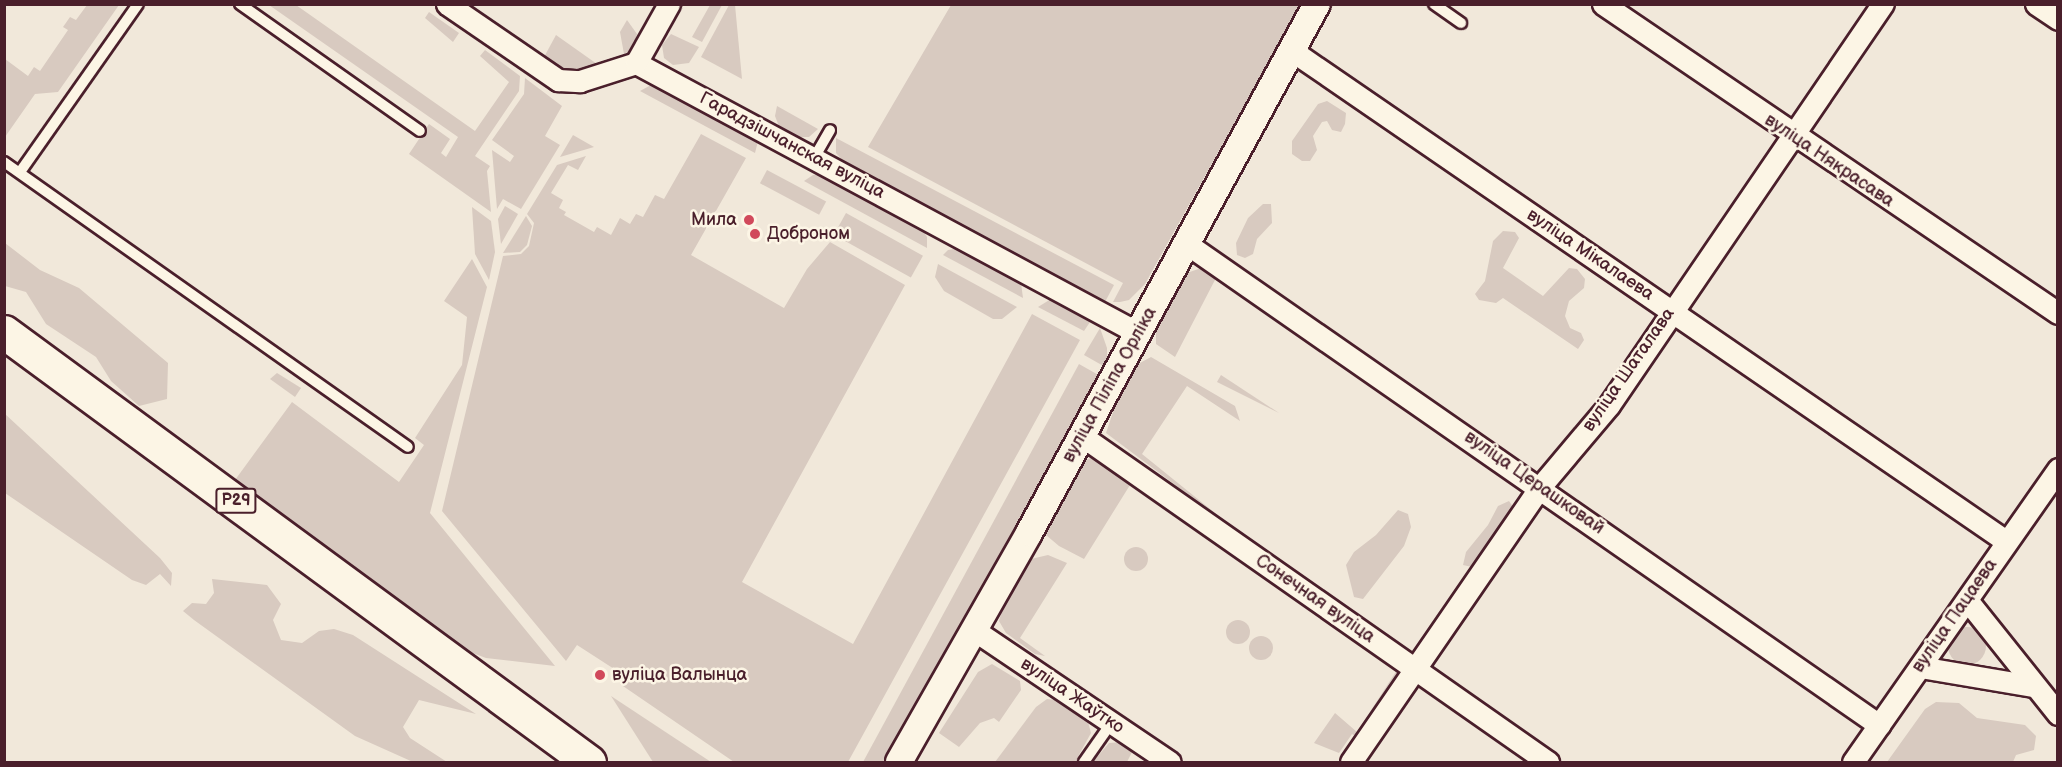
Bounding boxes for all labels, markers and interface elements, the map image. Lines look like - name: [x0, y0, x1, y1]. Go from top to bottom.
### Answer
- street label: Гарадзішчанская вуліца: [696, 88, 888, 204]
- street label: вуліца Някрасава: [1760, 110, 1898, 212]
- street label: вуліца Мікалаева: [1522, 204, 1658, 306]
- place label: Мила: [691, 209, 737, 231]
- marker: Мила: [742, 213, 756, 227]
- place label: Доброном: [767, 223, 850, 245]
- marker: Доброном: [748, 227, 762, 241]
- street label: вуліца Піліпа Орліка: [1058, 303, 1162, 467]
- street label: вуліца Шаталава: [1578, 304, 1680, 436]
- street label: вуліца Церашковай: [1460, 427, 1608, 539]
- road number: Р29: [215, 488, 257, 514]
- street label: Сонечная вуліца: [1251, 550, 1379, 648]
- street label: вуліца Пацаева: [1908, 555, 2002, 677]
- street label: вуліца Жаўтко: [1016, 653, 1128, 739]
- place label: вуліца Валынца: [612, 664, 747, 686]
- marker: вуліца Валынца: [593, 668, 607, 682]

